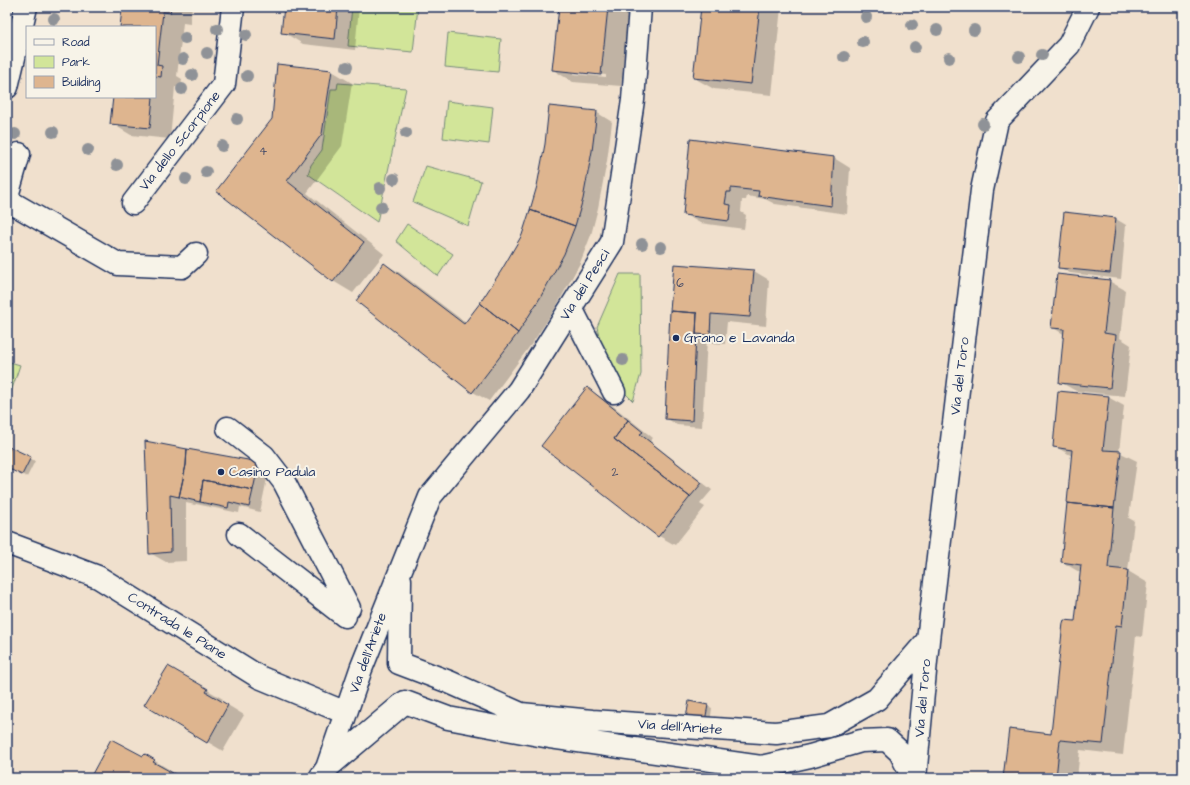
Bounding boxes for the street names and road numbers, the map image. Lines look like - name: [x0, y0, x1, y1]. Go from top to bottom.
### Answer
- street label: Via dello Scorpione: [135, 86, 226, 195]
- street label: Via dei Pesci: [555, 246, 615, 324]
- street label: Via del Toro: [945, 336, 975, 416]
- street label: Contrada le Piane: [124, 587, 231, 665]
- street label: Via dell'Ariete: [344, 609, 392, 696]
- street label: Via del Toro: [910, 658, 936, 738]
- street label: Via dell'Ariete: [637, 714, 723, 740]

